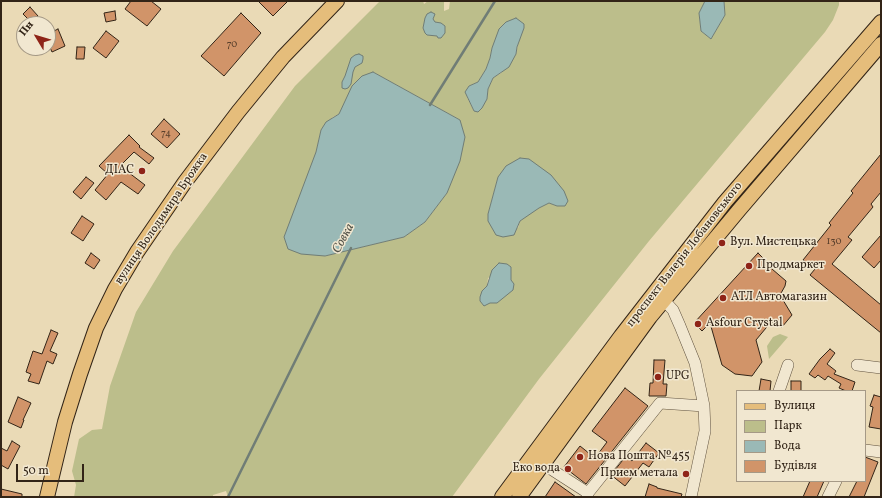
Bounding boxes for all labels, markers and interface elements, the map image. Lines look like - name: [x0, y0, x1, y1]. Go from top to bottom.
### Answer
- north arrow: [16, 16, 56, 56]
- text: Пн: [16, 18, 38, 40]
- house number: 70: [227, 39, 237, 51]
- house number: 74: [161, 128, 171, 140]
- street label: вулиця Володимира Брожка: [113, 150, 211, 288]
- place label: ДІАС: [105, 164, 134, 178]
- marker: ДІАС: [137, 166, 147, 176]
- street label: проспект Валерія Лобановського: [624, 180, 746, 330]
- water label: Совка: [330, 221, 358, 257]
- place label: Вул. Мистецька: [730, 236, 817, 250]
- house number: 130: [827, 236, 841, 248]
- marker: Вул. Мистецька: [717, 238, 727, 248]
- place label: Продмаркет: [757, 259, 825, 273]
- marker: Продмаркет: [744, 261, 754, 271]
- place label: АТЛ Автомагазин: [731, 291, 827, 305]
- marker: АТЛ Автомагазин: [718, 293, 728, 303]
- place label: Asfour Crystal: [706, 317, 783, 331]
- marker: Asfour Crystal: [693, 319, 703, 329]
- place label: UPG: [666, 370, 690, 384]
- marker: UPG: [653, 372, 663, 382]
- legend: [736, 390, 866, 482]
- text: Вулиця: [774, 398, 815, 414]
- text: Парк: [774, 418, 802, 434]
- text: Вода: [774, 438, 801, 454]
- place label: Нова Пошта №455: [588, 450, 690, 464]
- marker: Нова Пошта №455: [575, 452, 585, 462]
- scale bar: [18, 456, 86, 482]
- text: Будівля: [774, 458, 817, 474]
- place label: Еко вода: [513, 462, 560, 476]
- text: 50 m: [23, 463, 49, 479]
- marker: Еко вода: [563, 464, 573, 474]
- place label: Прием метала: [600, 467, 678, 481]
- marker: Прием метала: [681, 469, 691, 479]

